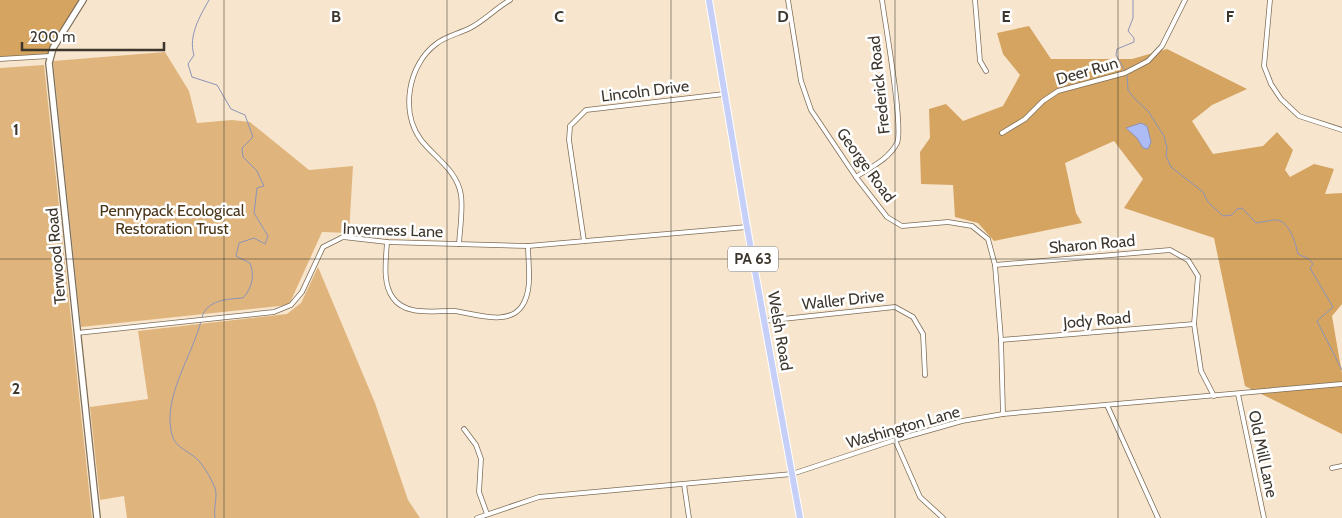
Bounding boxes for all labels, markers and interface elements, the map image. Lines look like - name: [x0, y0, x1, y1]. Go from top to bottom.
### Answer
- text: B: [331, 7, 341, 26]
- text: C: [554, 7, 564, 26]
- text: D: [777, 7, 789, 26]
- text: E: [1001, 7, 1011, 26]
- text: F: [1226, 7, 1235, 26]
- scale bar: [22, 20, 165, 52]
- text: 200 m: [30, 28, 75, 46]
- street label: Frederick Road: [864, 35, 894, 135]
- street label: Deer Run: [1054, 53, 1120, 89]
- street label: Lincoln Drive: [600, 76, 690, 106]
- text: 1: [13, 120, 19, 139]
- street label: George Road: [833, 124, 899, 206]
- park label: Pennypack Ecological Restoration Trust: [100, 201, 245, 238]
- street label: Terwood Road: [42, 207, 70, 305]
- street label: Inverness Lane: [342, 219, 444, 241]
- street label: Sharon Road: [1048, 231, 1136, 257]
- road number: PA 63: [728, 246, 778, 272]
- street label: Waller Drive: [801, 286, 885, 314]
- street label: Welsh Road: [764, 290, 796, 372]
- street label: Jody Road: [1061, 308, 1132, 333]
- text: 2: [12, 379, 20, 398]
- street label: Washington Lane: [844, 402, 962, 452]
- street label: Old Mill Lane: [1244, 409, 1282, 499]

